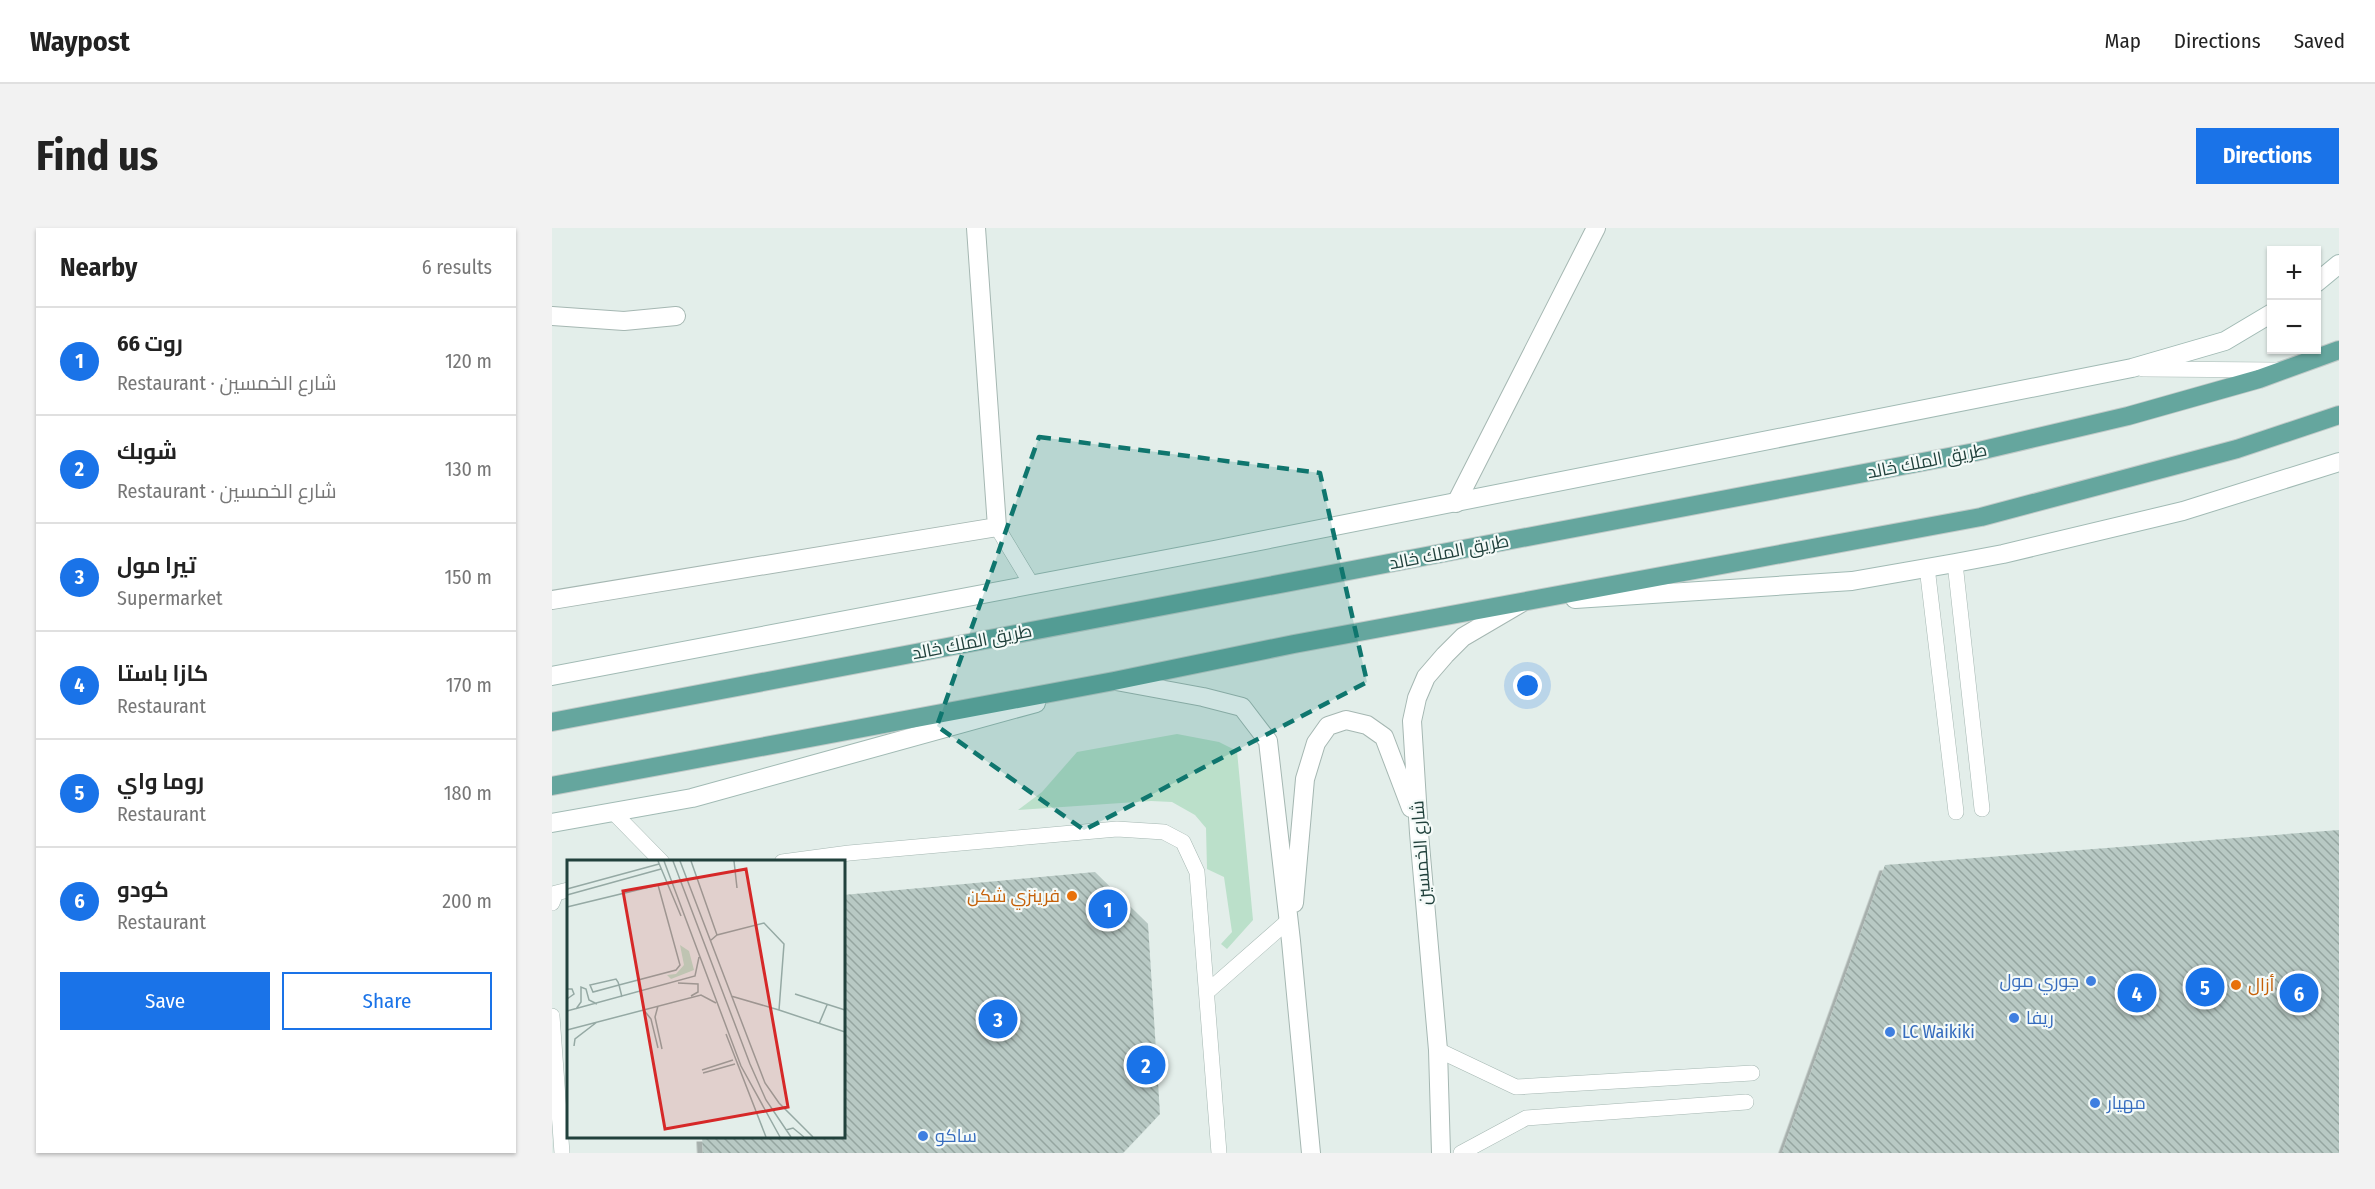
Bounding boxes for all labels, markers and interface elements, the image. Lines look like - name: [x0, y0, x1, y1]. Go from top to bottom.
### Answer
- text: Waypost: [30, 25, 130, 58]
- text: Map: [2104, 28, 2141, 54]
- text: Directions: [2174, 28, 2261, 54]
- text: Saved: [2294, 28, 2345, 54]
- button: Directions: [2196, 128, 2339, 184]
- text: Find us: [36, 131, 158, 181]
- map controls: [2267, 246, 2321, 354]
- button: +: [2267, 246, 2321, 300]
- text: Nearby: [60, 252, 137, 283]
- text: 6 results: [422, 255, 492, 279]
- button: −: [2267, 300, 2321, 354]
- text: روت 66: [117, 330, 183, 357]
- text: 1: [75, 349, 84, 373]
- text: 120 m: [445, 349, 492, 373]
- text: Restaurant · شارع الخمسين: [117, 371, 337, 395]
- text: شوبك: [117, 438, 177, 465]
- street label: طريق الملك خالد: [1865, 439, 1989, 484]
- text: 2: [75, 457, 84, 481]
- text: 130 m: [445, 457, 492, 481]
- text: Restaurant · شارع الخمسين: [117, 479, 337, 503]
- street label: طريق الملك خالد: [1387, 530, 1511, 575]
- text: تيرا مول: [117, 552, 196, 579]
- text: 3: [75, 565, 84, 589]
- text: 150 m: [445, 565, 492, 589]
- text: Supermarket: [117, 586, 223, 610]
- street label: طريق الملك خالد: [910, 620, 1034, 665]
- text: كازا باستا: [117, 660, 208, 687]
- your location: [1513, 671, 1542, 700]
- text: 4: [74, 673, 85, 697]
- text: 170 m: [446, 673, 492, 697]
- text: Restaurant: [117, 694, 206, 718]
- text: روما واي: [117, 768, 204, 795]
- text: 5: [75, 781, 84, 805]
- text: 180 m: [444, 781, 492, 805]
- street label: شارع الخمسين: [1406, 800, 1437, 906]
- text: Restaurant: [117, 802, 206, 826]
- inset map: [567, 860, 844, 1138]
- text: كودو: [117, 876, 169, 903]
- place label: فرينزي شكن: [967, 885, 1060, 910]
- pin: 1: [1088, 886, 1128, 932]
- text: 6: [74, 889, 85, 913]
- text: 200 m: [442, 889, 492, 913]
- marker: فرينزي شكن: [1065, 889, 1079, 903]
- text: Restaurant: [117, 910, 206, 934]
- pin: 5: [2186, 964, 2224, 1010]
- place label: جوري مول: [2000, 970, 2079, 995]
- pin: 4: [2118, 970, 2156, 1016]
- pin: 6: [2280, 970, 2318, 1016]
- button: Save: [60, 972, 270, 1030]
- button: Share: [282, 972, 492, 1030]
- marker: جوري مول: [2084, 974, 2098, 988]
- place label: أزال: [2248, 974, 2275, 996]
- marker: أزال: [2229, 978, 2243, 992]
- pin: 3: [978, 996, 1018, 1042]
- place label: ريفا: [2026, 1007, 2054, 1029]
- marker: ريفا: [2007, 1011, 2021, 1025]
- place label: LC Waikiki: [1902, 1021, 1975, 1043]
- marker: LC Waikiki: [1883, 1025, 1897, 1039]
- pin: 2: [1126, 1042, 1166, 1088]
- place label: مهيار: [2106, 1092, 2146, 1114]
- marker: مهيار: [2088, 1096, 2102, 1110]
- place label: ساكو: [935, 1125, 977, 1147]
- marker: ساكو: [916, 1129, 930, 1143]

